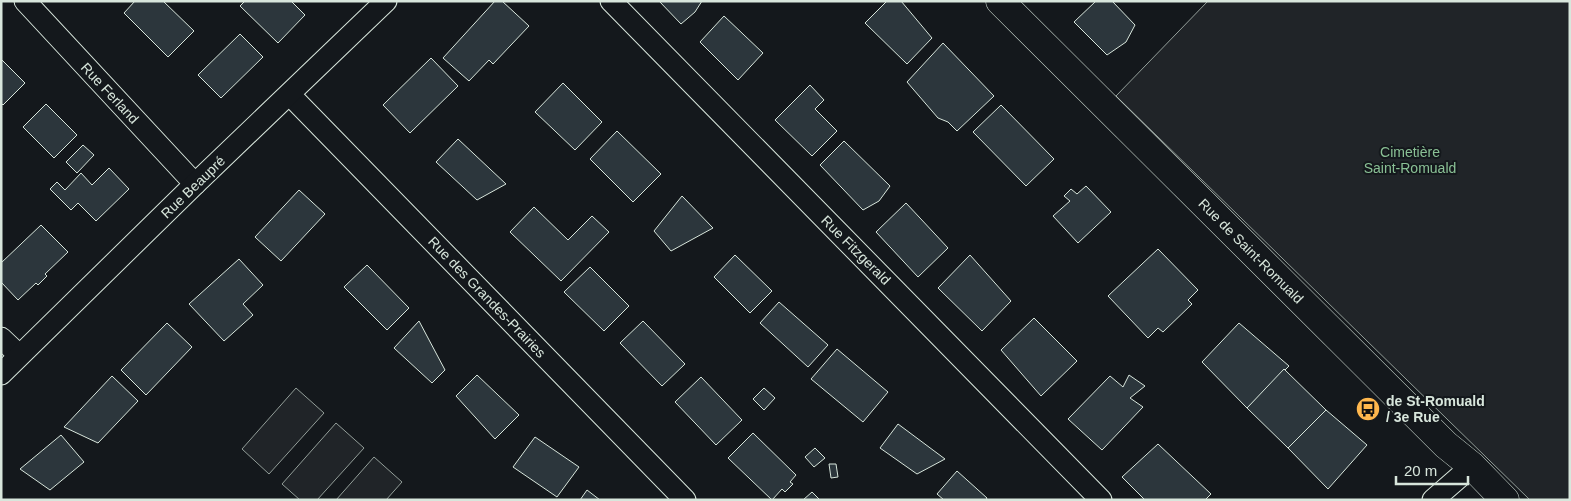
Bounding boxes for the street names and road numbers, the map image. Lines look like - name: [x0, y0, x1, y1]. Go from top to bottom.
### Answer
- street label: Rue Ferland: [78, 59, 142, 127]
- street label: Rue Beaupré: [158, 152, 228, 221]
- street label: Rue de Saint-Romuald: [1195, 195, 1307, 307]
- street label: Rue Fitzgerald: [818, 212, 894, 288]
- street label: Rue des Grandes-Prairies: [425, 233, 549, 361]

